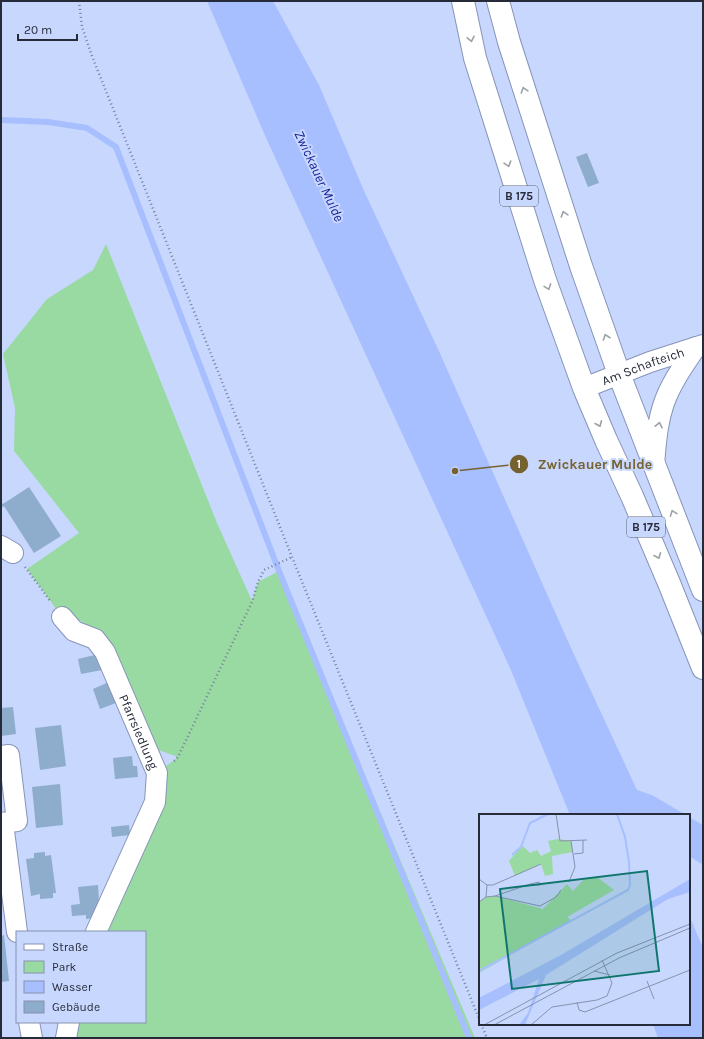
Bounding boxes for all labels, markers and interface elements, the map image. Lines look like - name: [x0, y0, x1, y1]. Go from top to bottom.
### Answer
- scale bar: [18, 16, 77, 42]
- text: 20 m: [24, 23, 52, 37]
- one-way arrow: [466, 36, 475, 42]
- one-way arrow: [521, 87, 529, 94]
- water label: Zwickauer Mulde: [290, 128, 348, 225]
- one-way arrow: [504, 160, 512, 167]
- road number: B 175: [500, 186, 538, 206]
- one-way arrow: [560, 211, 569, 218]
- one-way arrow: [543, 284, 552, 291]
- one-way arrow: [602, 334, 610, 341]
- street label: Am Schafteich: [599, 344, 686, 388]
- one-way arrow: [595, 420, 603, 427]
- one-way arrow: [654, 422, 662, 428]
- callout: Zwickauer Mulde: [509, 451, 660, 477]
- text: Zwickauer Mulde: [538, 456, 652, 473]
- text: 1: [517, 457, 521, 471]
- one-way arrow: [669, 510, 677, 517]
- road number: B 175: [627, 517, 665, 537]
- one-way arrow: [653, 552, 661, 559]
- street label: Pfarrsiedlung: [117, 692, 162, 772]
- inset map: [479, 814, 690, 1025]
- legend: [16, 931, 146, 1023]
- text: Straße: [52, 940, 88, 954]
- text: Park: [52, 960, 77, 974]
- text: Wasser: [52, 980, 93, 994]
- text: Gebäude: [52, 1000, 100, 1014]

